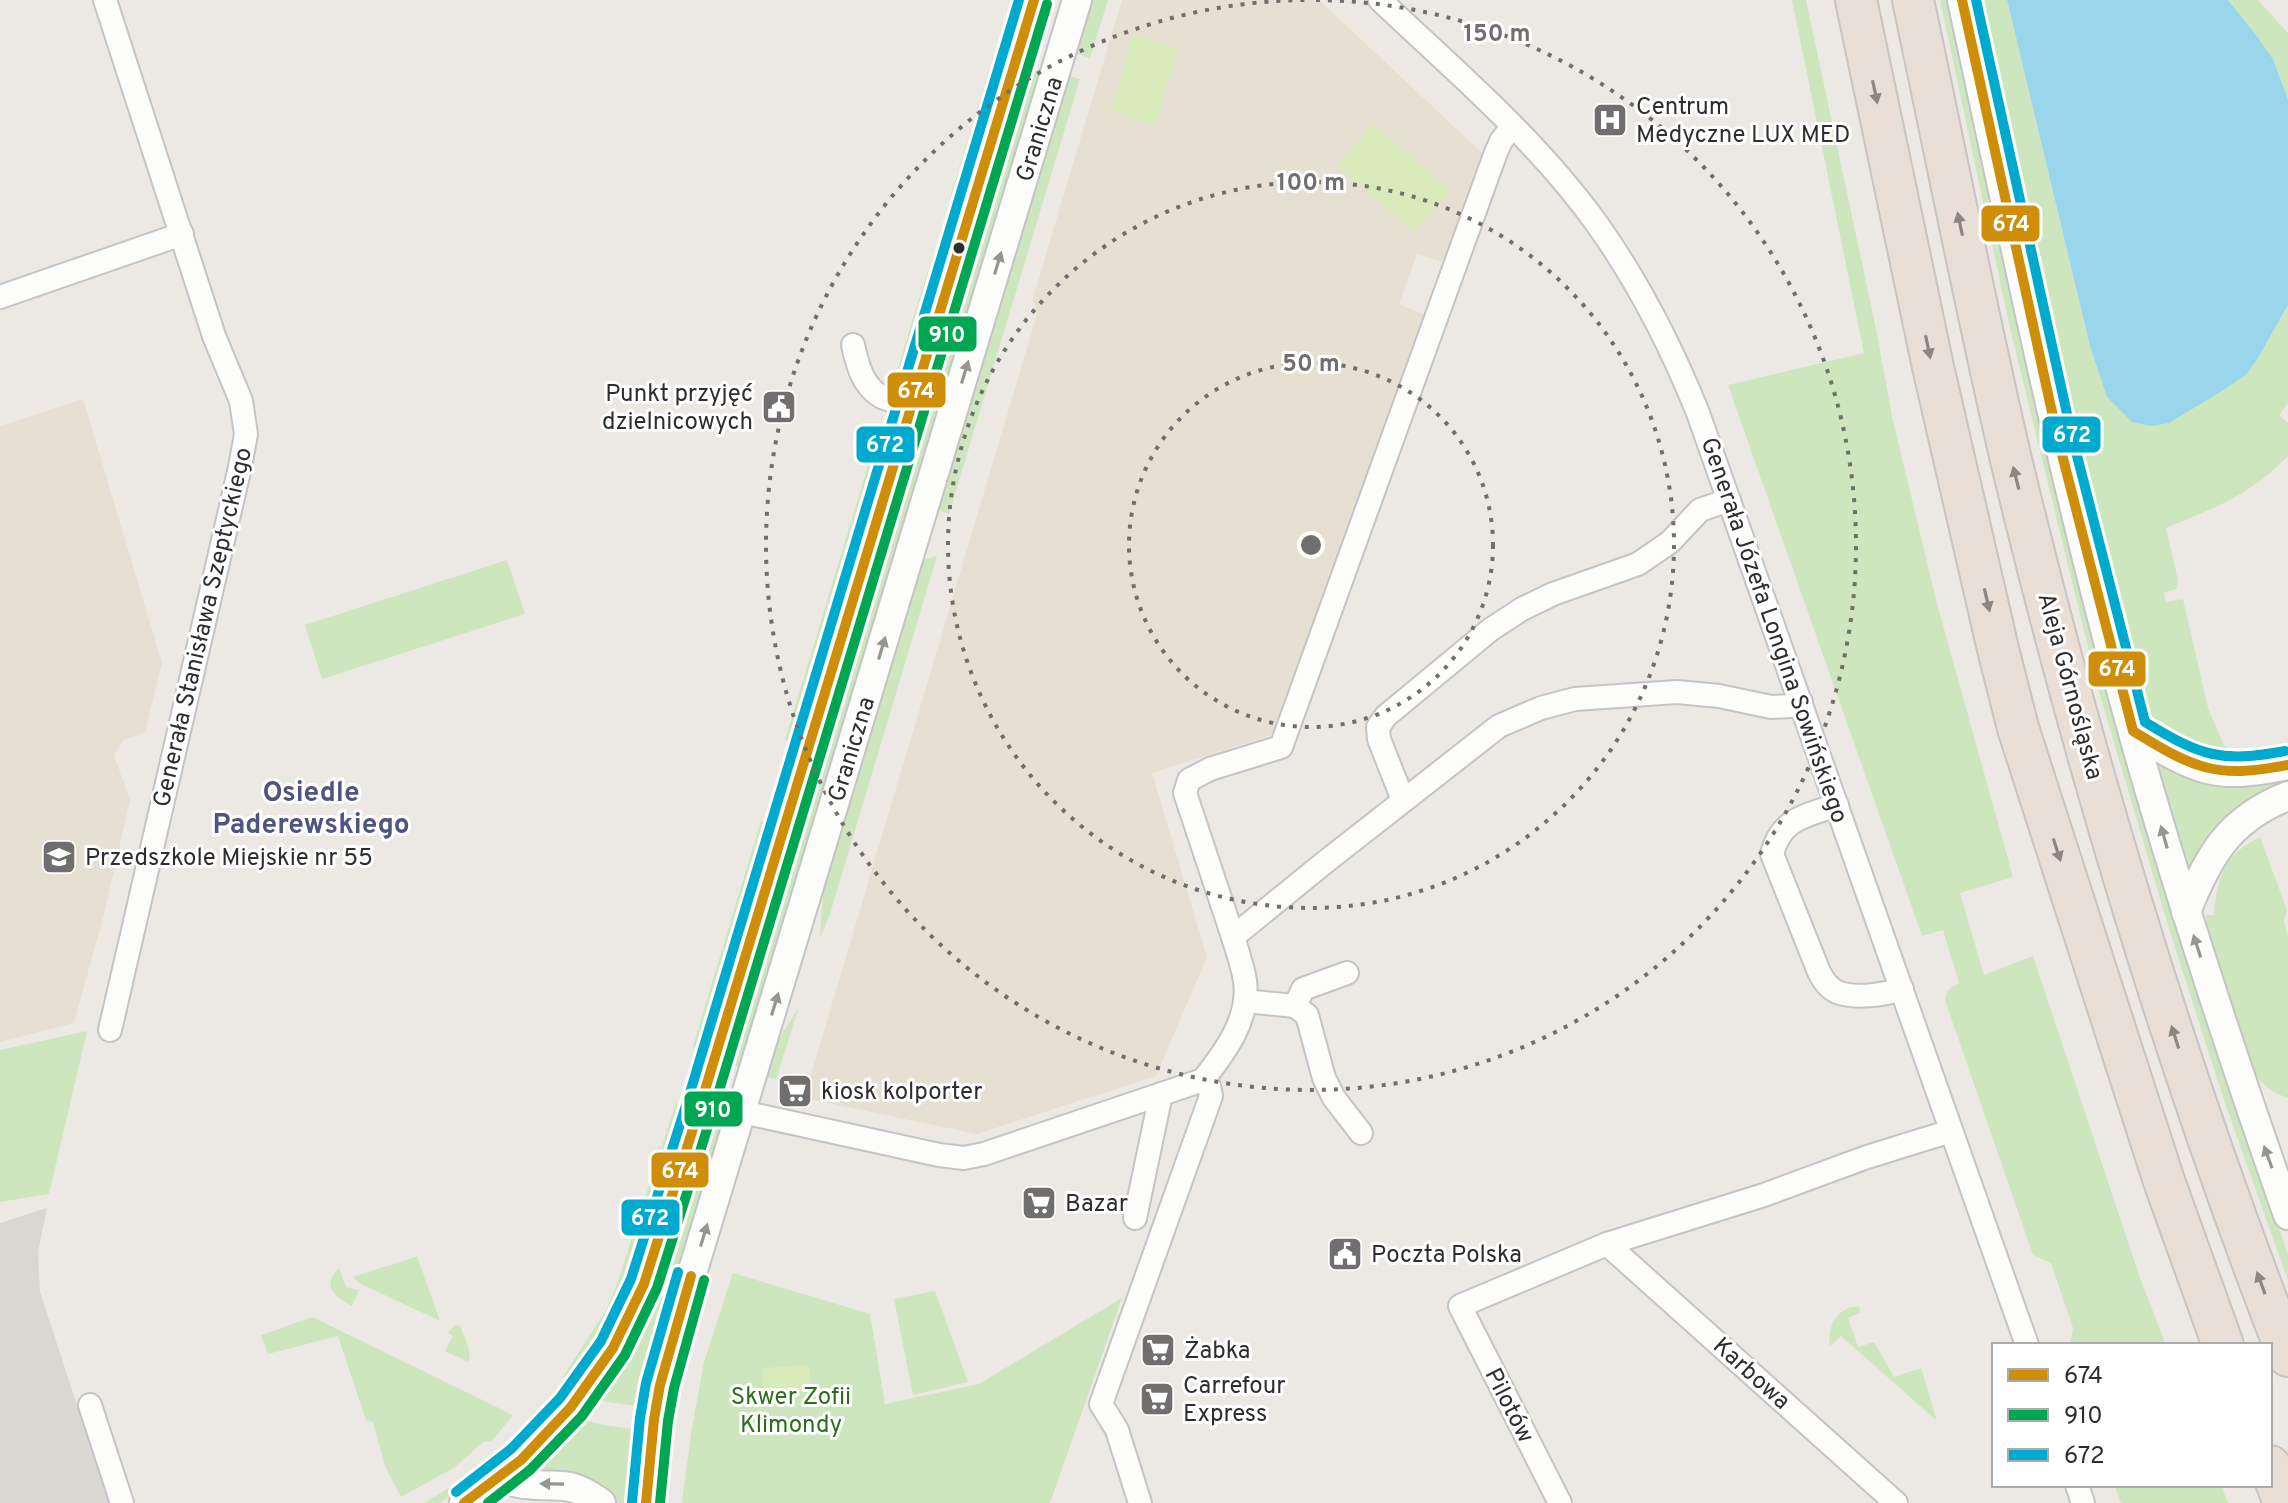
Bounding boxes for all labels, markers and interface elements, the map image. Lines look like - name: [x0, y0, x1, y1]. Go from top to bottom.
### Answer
- text: 150 m: [1463, 20, 1531, 50]
- street label: Graniczna: [1011, 74, 1071, 186]
- one-way arrow: [1869, 80, 1882, 105]
- place label: Centrum Medyczne LUX MED: [1636, 93, 1850, 151]
- hospital icon: Centrum Medyczne LUX MED: [1591, 101, 1629, 139]
- text: 100 m: [1277, 169, 1345, 199]
- line badge: 674: [1980, 204, 2041, 243]
- one-way arrow: [1954, 211, 1966, 236]
- text: 674: [1992, 212, 2030, 239]
- unlabelled marker: [951, 240, 967, 256]
- one-way arrow: [992, 250, 1005, 274]
- line badge: 910: [917, 315, 978, 353]
- text: 910: [929, 323, 965, 350]
- one-way arrow: [1923, 335, 1935, 360]
- text: 50 m: [1282, 350, 1340, 380]
- one-way arrow: [959, 360, 972, 384]
- line badge: 674: [886, 371, 947, 409]
- text: 674: [897, 379, 935, 406]
- place label: Punkt przyjęć dzielnicowych: [602, 380, 753, 438]
- public building icon: Punkt przyjęć dzielnicowych: [760, 388, 798, 426]
- line badge: 672: [2041, 415, 2102, 454]
- text: 672: [2053, 423, 2091, 450]
- line badge: 672: [855, 425, 916, 464]
- text: 672: [866, 433, 904, 460]
- street label: Generała Józefa Longina Sowińskiego: [1693, 434, 1853, 827]
- street label: Generała Stanisława Szeptyckiego: [148, 445, 260, 810]
- one-way arrow: [2009, 465, 2021, 490]
- centre of rings: [1297, 531, 1325, 559]
- one-way arrow: [1981, 588, 1993, 613]
- street label: Aleja Górnośląska: [2030, 590, 2108, 783]
- one-way arrow: [876, 636, 889, 660]
- line badge: 674: [2087, 650, 2147, 688]
- text: 674: [2098, 657, 2136, 684]
- street label: Graniczna: [823, 694, 883, 806]
- district label: Osiedle Paderewskiego: [212, 776, 410, 844]
- one-way arrow: [2157, 825, 2170, 849]
- school or university icon: Przedszkole Miejskie nr 55: [40, 838, 78, 876]
- one-way arrow: [2051, 839, 2064, 863]
- place label: Przedszkole Miejskie nr 55: [85, 844, 373, 874]
- one-way arrow: [2190, 934, 2202, 958]
- one-way arrow: [769, 992, 782, 1016]
- one-way arrow: [2169, 1025, 2181, 1049]
- supermarket icon: kiosk kolporter: [776, 1072, 814, 1110]
- place label: kiosk kolporter: [821, 1078, 983, 1108]
- line badge: 910: [683, 1090, 744, 1128]
- text: 910: [695, 1098, 731, 1125]
- one-way arrow: [2261, 1145, 2273, 1169]
- line badge: 674: [650, 1151, 710, 1189]
- text: 674: [661, 1159, 699, 1186]
- supermarket icon: Bazar: [1020, 1184, 1058, 1222]
- place label: Bazar: [1065, 1190, 1128, 1220]
- line badge: 672: [620, 1198, 681, 1237]
- text: 672: [631, 1206, 669, 1233]
- one-way arrow: [698, 1222, 711, 1246]
- public building icon: Poczta Polska: [1326, 1235, 1364, 1273]
- place label: Poczta Polska: [1371, 1241, 1522, 1271]
- one-way arrow: [2254, 1271, 2267, 1295]
- supermarket icon: Żabka: [1139, 1331, 1177, 1369]
- street label: Karbowa: [1706, 1332, 1796, 1417]
- place label: Żabka: [1184, 1336, 1250, 1367]
- legend: [1992, 1343, 2272, 1487]
- text: 674: [2064, 1362, 2103, 1392]
- street label: Pilotów: [1477, 1363, 1540, 1448]
- place label: Carrefour Express: [1183, 1372, 1286, 1430]
- supermarket icon: Carrefour Express: [1138, 1380, 1176, 1418]
- park label: Skwer Zofii Klimondy: [731, 1383, 851, 1441]
- text: 910: [2064, 1402, 2103, 1432]
- text: 672: [2064, 1442, 2105, 1472]
- one-way arrow: [539, 1478, 564, 1491]

